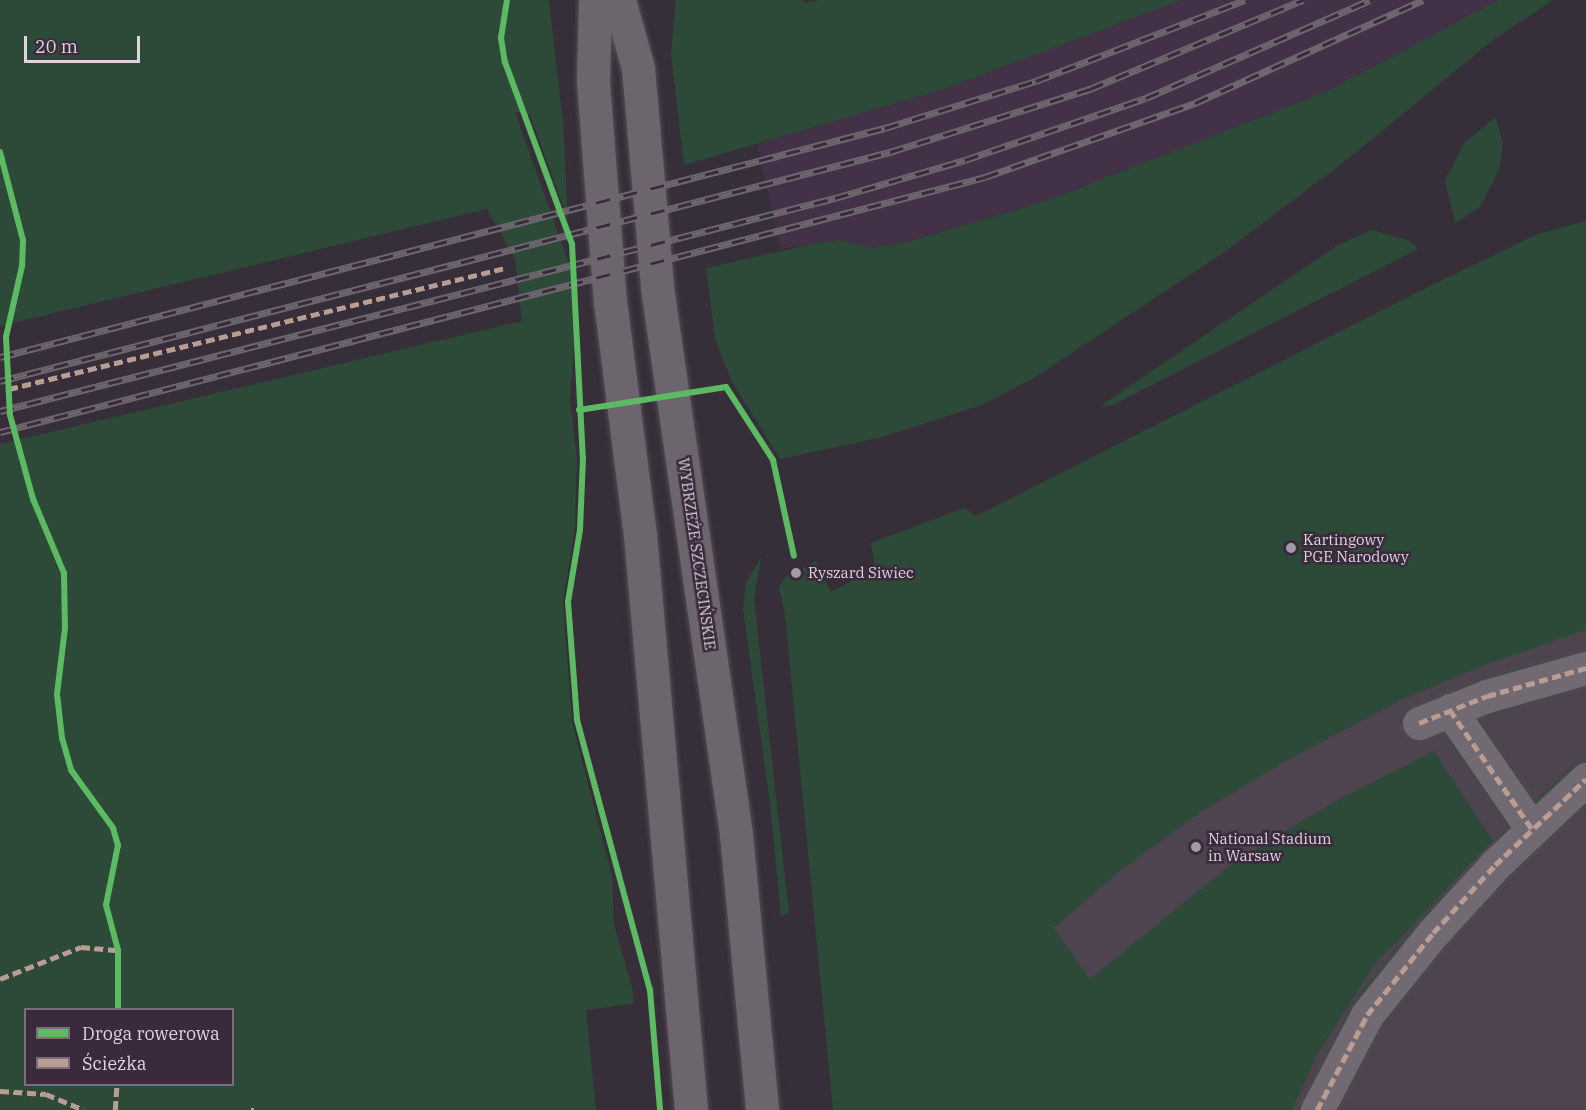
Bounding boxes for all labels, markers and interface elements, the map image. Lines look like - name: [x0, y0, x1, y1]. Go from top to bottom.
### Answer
- scale bar: [27, 24, 142, 62]
- text: 20 m: [35, 35, 78, 58]
- street label: WYBRZEŻE SZCZECIŃSKIE: [675, 457, 719, 651]
- place label: Kartingowy PGE Narodowy: [1303, 530, 1409, 565]
- marker: Kartingowy PGE Narodowy: [1284, 541, 1298, 555]
- place label: Ryszard Siwiec: [808, 564, 914, 582]
- marker: Ryszard Siwiec: [789, 566, 803, 580]
- place label: National Stadium in Warsaw: [1208, 829, 1332, 864]
- marker: National Stadium in Warsaw: [1189, 840, 1203, 854]
- legend: [24, 1008, 234, 1086]
- text: Droga rowerowa: [82, 1022, 220, 1045]
- text: Ścieżka: [82, 1052, 147, 1075]

